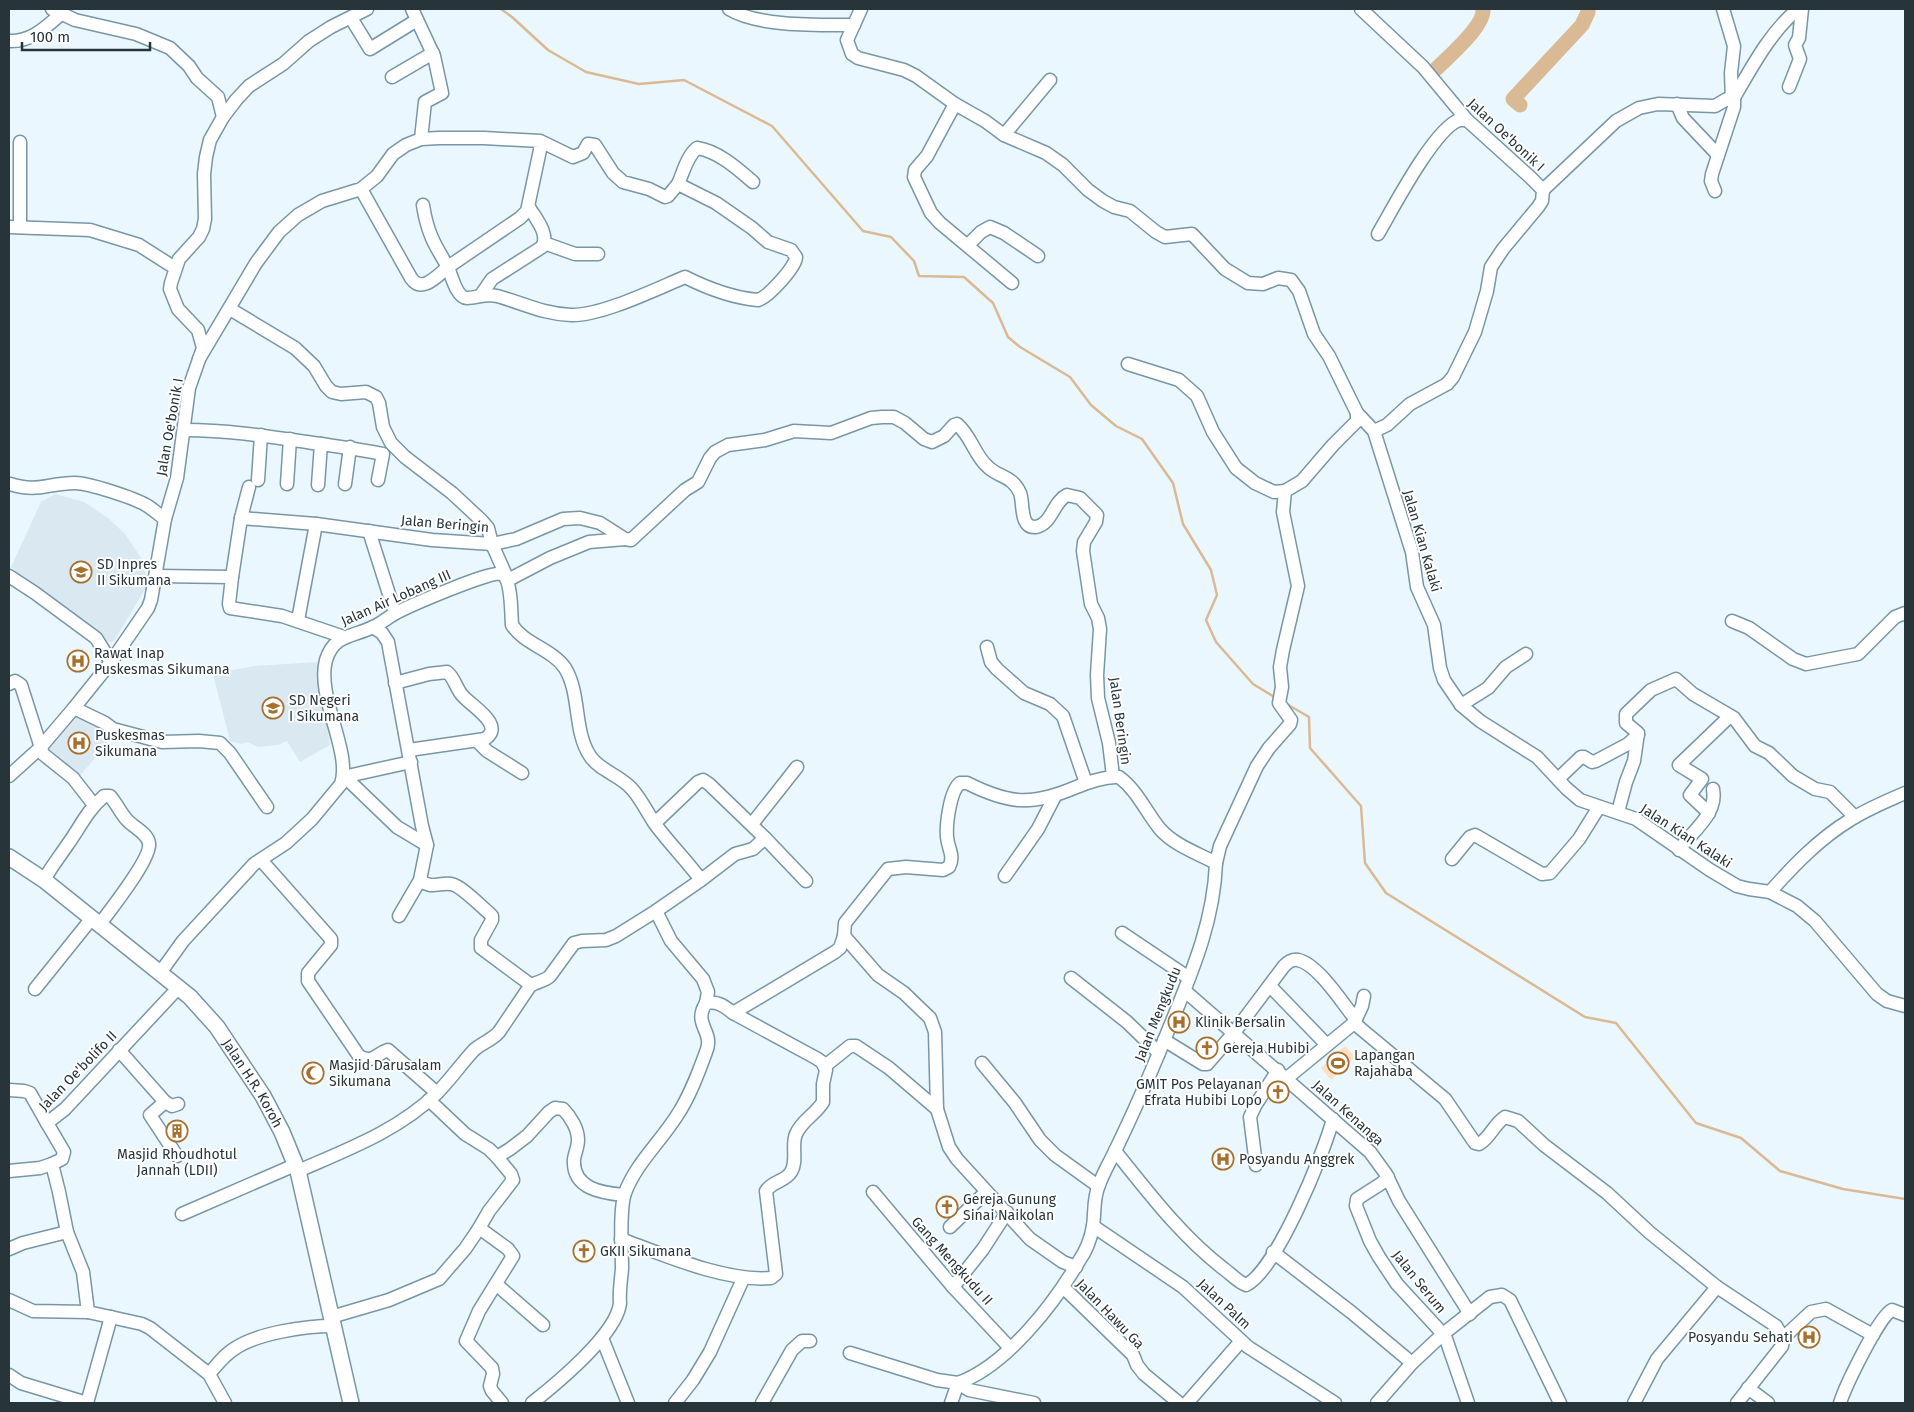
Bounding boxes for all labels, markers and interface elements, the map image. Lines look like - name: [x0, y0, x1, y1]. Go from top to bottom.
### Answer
- scale bar: [22, 20, 150, 52]
- text: 100 m: [30, 28, 70, 46]
- street label: Jalan Oe'bonik I: [1464, 95, 1548, 175]
- street label: Jalan Oe'bonik I: [153, 377, 187, 477]
- street label: Jalan Kian Kalaki: [1399, 488, 1445, 594]
- street label: Jalan Beringin: [400, 512, 490, 536]
- place label: SD Inpres II Sikumana: [97, 556, 171, 589]
- school or university icon: SD Inpres II Sikumana: [69, 560, 93, 584]
- street label: Jalan Air Lobang III: [338, 566, 454, 630]
- place label: Rawat Inap Puskesmas Sikumana: [94, 645, 230, 678]
- hospital icon: Rawat Inap Puskesmas Sikumana: [66, 649, 90, 673]
- street label: Jalan Beringin: [1105, 676, 1135, 766]
- place label: SD Negeri I Sikumana: [289, 692, 359, 725]
- school or university icon: SD Negeri I Sikumana: [261, 696, 285, 720]
- place label: Puskesmas Sikumana: [95, 727, 165, 760]
- hospital icon: Puskesmas Sikumana: [67, 731, 91, 755]
- street label: Jalan Kian Kalaki: [1637, 800, 1735, 872]
- street label: Jalan Mengkudu: [1131, 964, 1185, 1064]
- hospital icon: Klinik Bersalin: [1167, 1010, 1191, 1034]
- place label: Klinik Bersalin: [1195, 1014, 1286, 1031]
- street label: Jalan Oe'bolifo II: [35, 1027, 121, 1115]
- street label: Jalan H.R. Koroh: [219, 1036, 287, 1130]
- church icon: Gereja Hubibi: [1195, 1036, 1219, 1060]
- place label: Gereja Hubibi: [1223, 1040, 1310, 1057]
- place label: Lapangan Rajahaba: [1354, 1047, 1415, 1080]
- sports icon: Lapangan Rajahaba: [1326, 1051, 1350, 1075]
- place label: Masjid Darusalam Sikumana: [329, 1057, 441, 1090]
- mosque icon: Masjid Darusalam Sikumana: [301, 1061, 325, 1085]
- place label: GMIT Pos Pelayanan Efrata Hubibi Lopo: [1136, 1076, 1262, 1109]
- street label: Jalan Kenanga: [1309, 1077, 1387, 1149]
- church icon: GMIT Pos Pelayanan Efrata Hubibi Lopo: [1266, 1080, 1290, 1104]
- building icon: Masjid Rhoudhotul Jannah (LDII): [165, 1119, 189, 1143]
- place label: Masjid Rhoudhotul Jannah (LDII): [117, 1146, 237, 1179]
- hospital icon: Posyandu Anggrek: [1211, 1147, 1235, 1171]
- place label: Posyandu Anggrek: [1239, 1151, 1355, 1168]
- place label: Gereja Gunung Sinai Naikolan: [963, 1191, 1057, 1224]
- church icon: Gereja Gunung Sinai Naikolan: [935, 1195, 959, 1219]
- street label: Gang Mengkudu II: [908, 1213, 996, 1309]
- church icon: GKII Sikumana: [572, 1239, 596, 1263]
- place label: GKII Sikumana: [600, 1243, 691, 1260]
- street label: Jalan Serum: [1388, 1247, 1450, 1317]
- street label: Jalan Hawu Ga: [1072, 1275, 1148, 1353]
- street label: Jalan Palm: [1194, 1275, 1254, 1333]
- hospital icon: Posyandu Sehati: [1797, 1325, 1821, 1349]
- place label: Posyandu Sehati: [1688, 1329, 1793, 1346]

